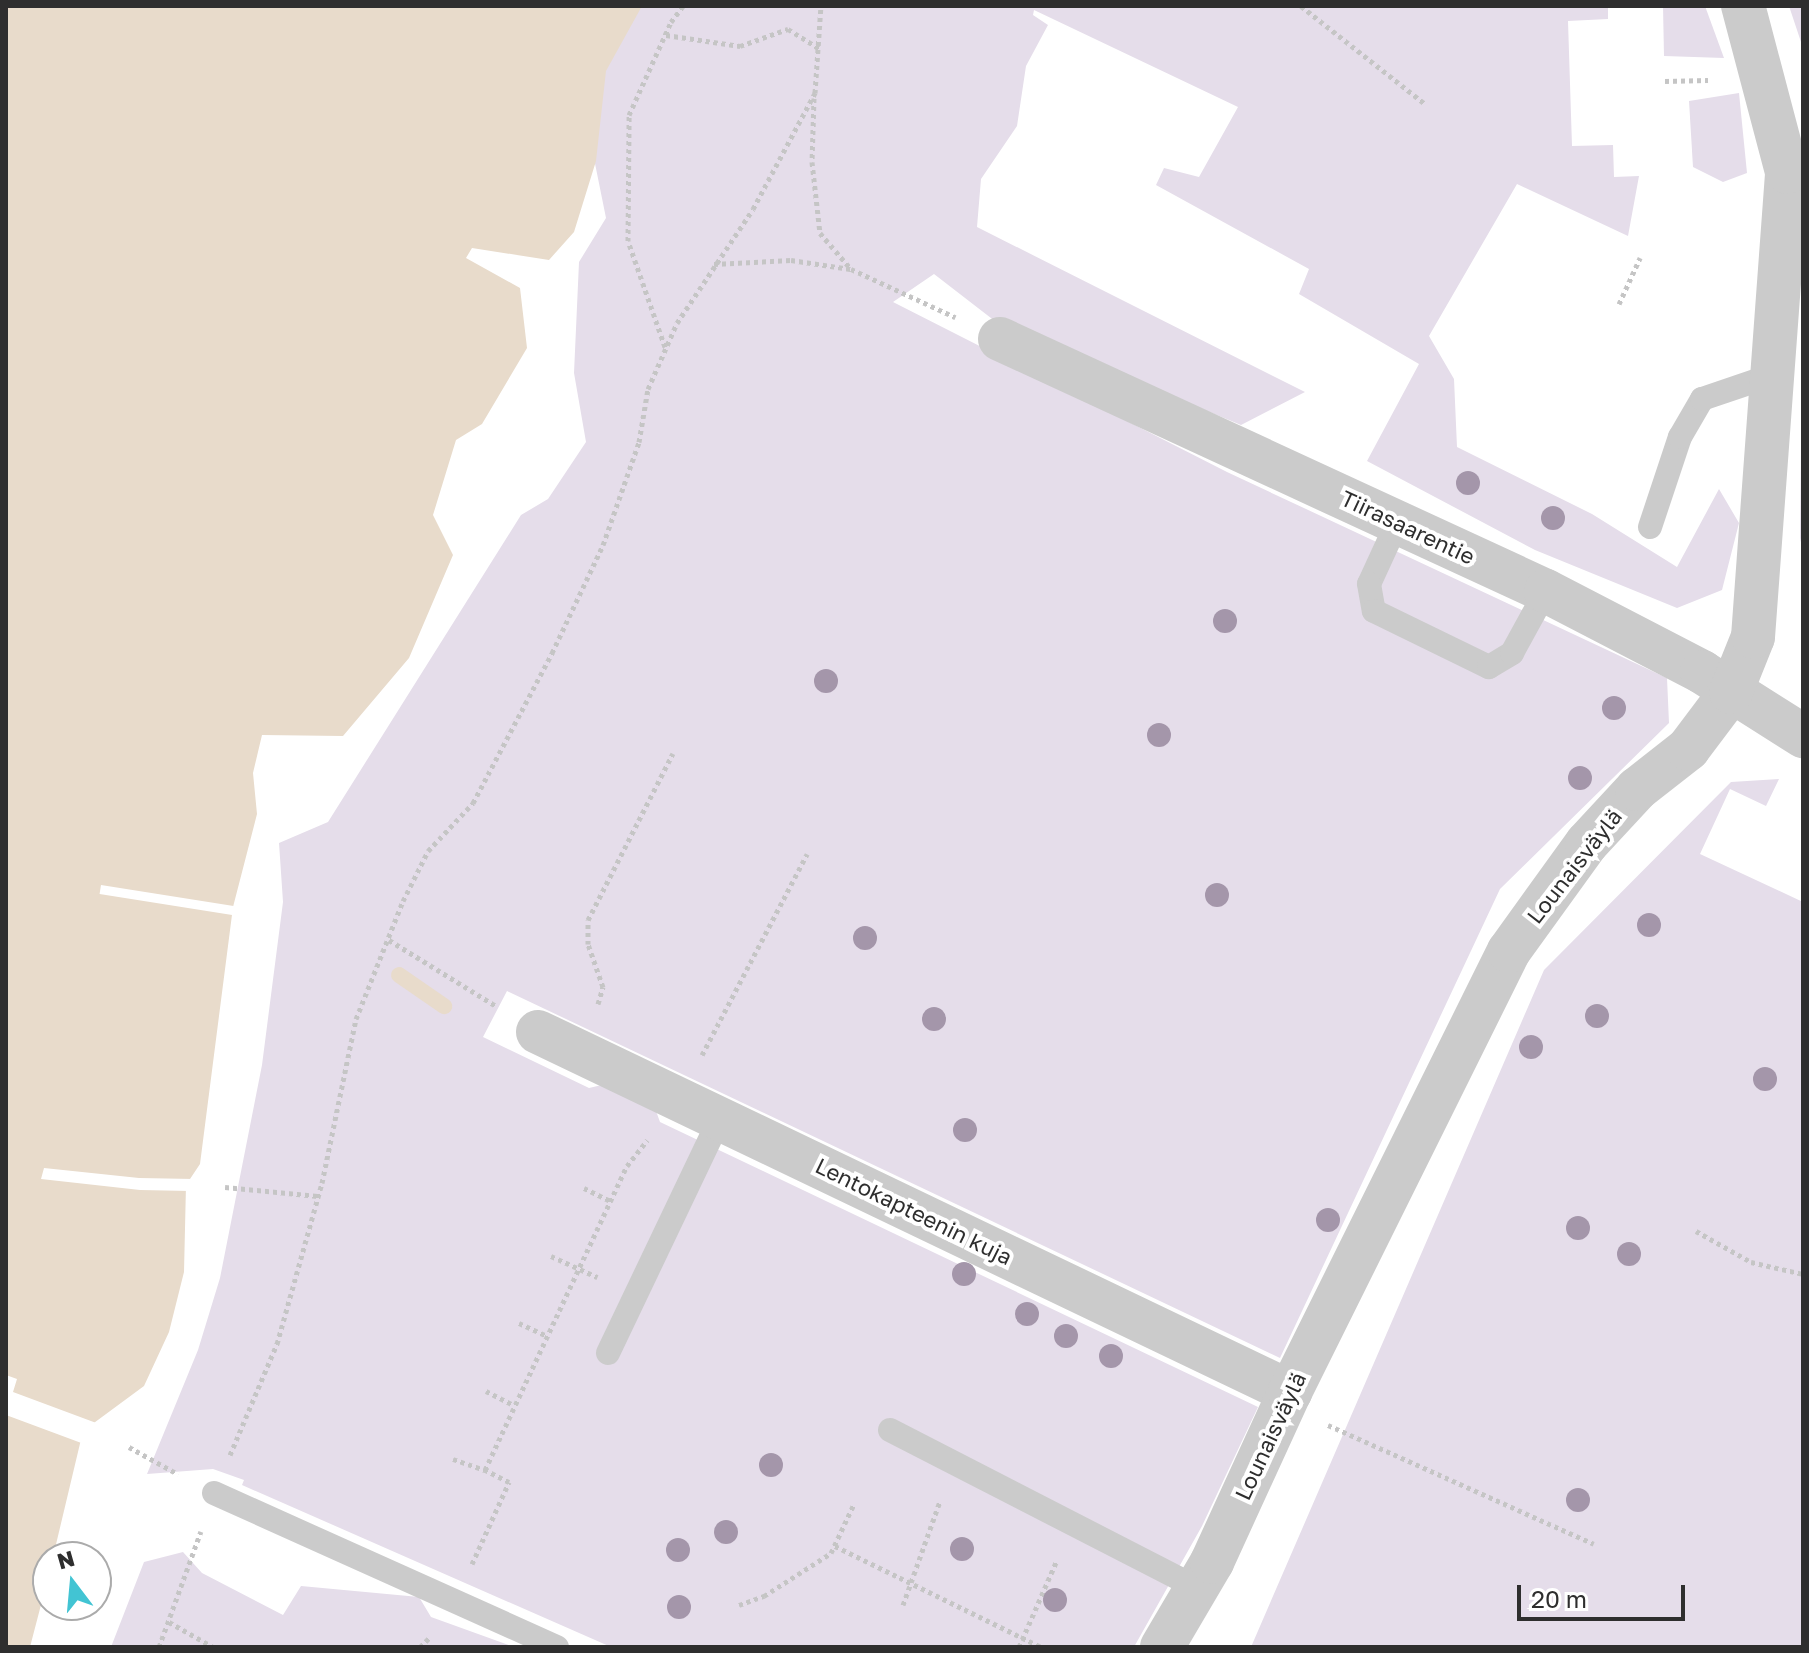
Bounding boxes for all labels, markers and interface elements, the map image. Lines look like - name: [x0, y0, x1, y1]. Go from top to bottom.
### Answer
- street label: Tiirasaarentie: [1337, 484, 1479, 570]
- street label: Lounaisväylä: [1521, 803, 1627, 929]
- street label: Lentokapteenin kuja: [811, 1152, 1017, 1270]
- street label: Lounaisväylä: [1229, 1368, 1311, 1504]
- north arrow: [32, 1541, 112, 1621]
- text: N: [54, 1544, 78, 1575]
- scale bar: [1521, 1569, 1689, 1619]
- text: 20 m: [1531, 1584, 1587, 1613]

